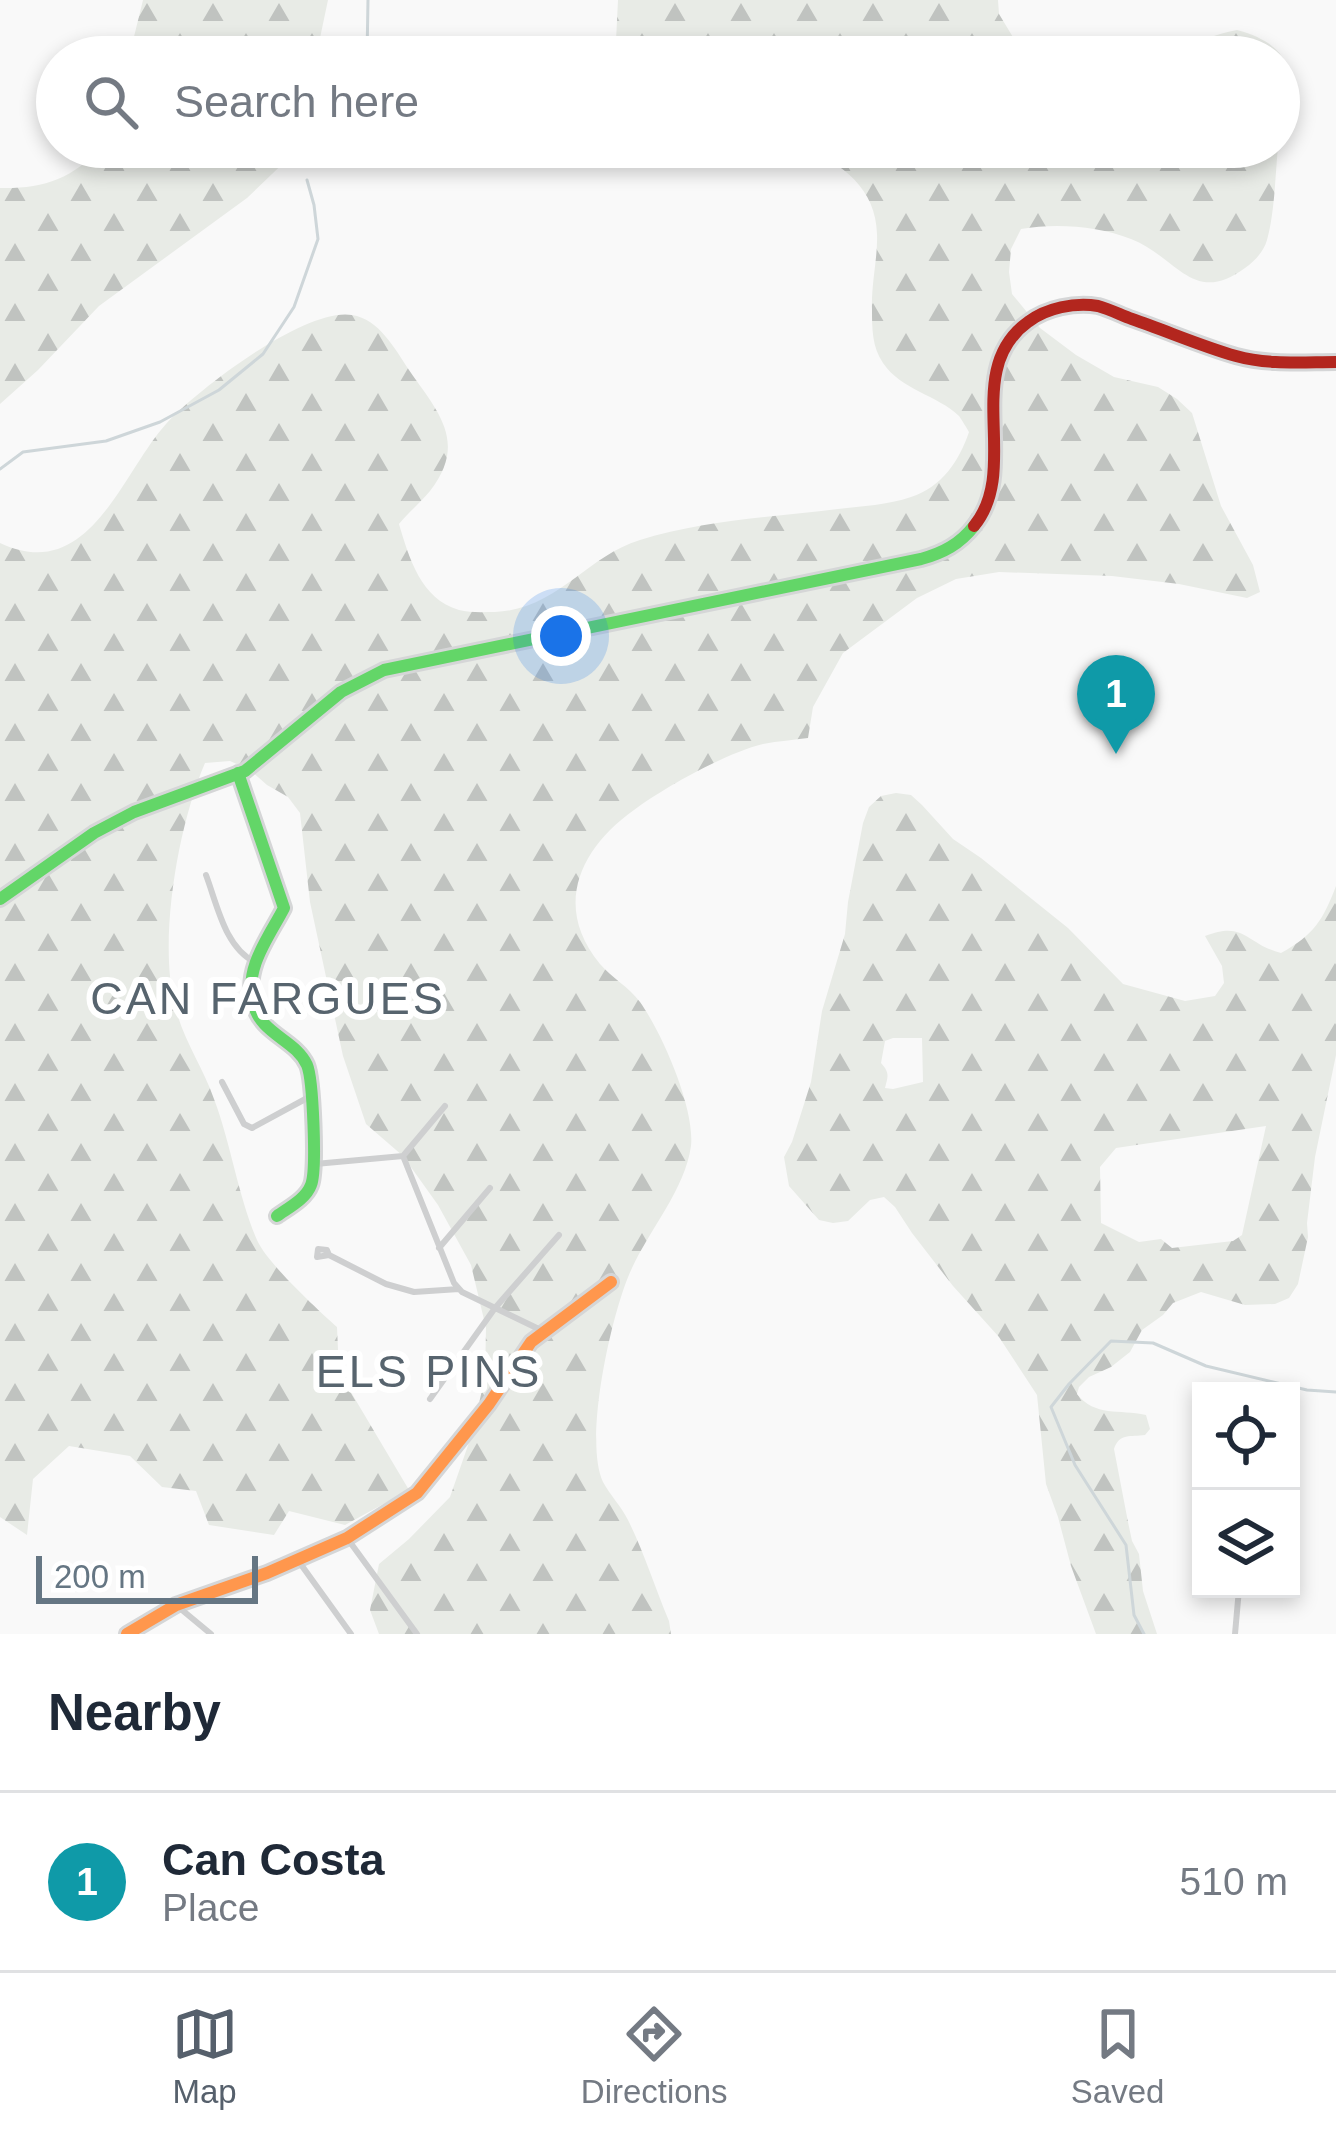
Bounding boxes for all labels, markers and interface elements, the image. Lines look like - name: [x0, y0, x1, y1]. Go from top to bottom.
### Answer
- search box: [36, 36, 1300, 168]
- icon: search: [78, 69, 144, 135]
- text: Search here: [174, 76, 419, 127]
- your location: [531, 606, 591, 666]
- pin: 1: [1077, 655, 1155, 754]
- district label: CAN FARGUES: [90, 973, 446, 1024]
- district label: ELS PINS: [316, 1346, 542, 1397]
- map controls: [1192, 1382, 1300, 1598]
- button: locate: [1192, 1382, 1300, 1490]
- button: layers: [1192, 1490, 1300, 1598]
- scale bar: [36, 1550, 258, 1603]
- text: 200 m: [54, 1558, 146, 1595]
- text: Nearby: [48, 1684, 221, 1741]
- text: Can Costa: [162, 1834, 385, 1885]
- text: 1: [76, 1860, 98, 1903]
- text: 510 m: [1180, 1860, 1288, 1903]
- text: Place: [162, 1886, 260, 1929]
- tab: Map: [172, 2001, 238, 2111]
- tab: Directions: [581, 2001, 728, 2111]
- tab: Saved: [1071, 2001, 1164, 2111]

